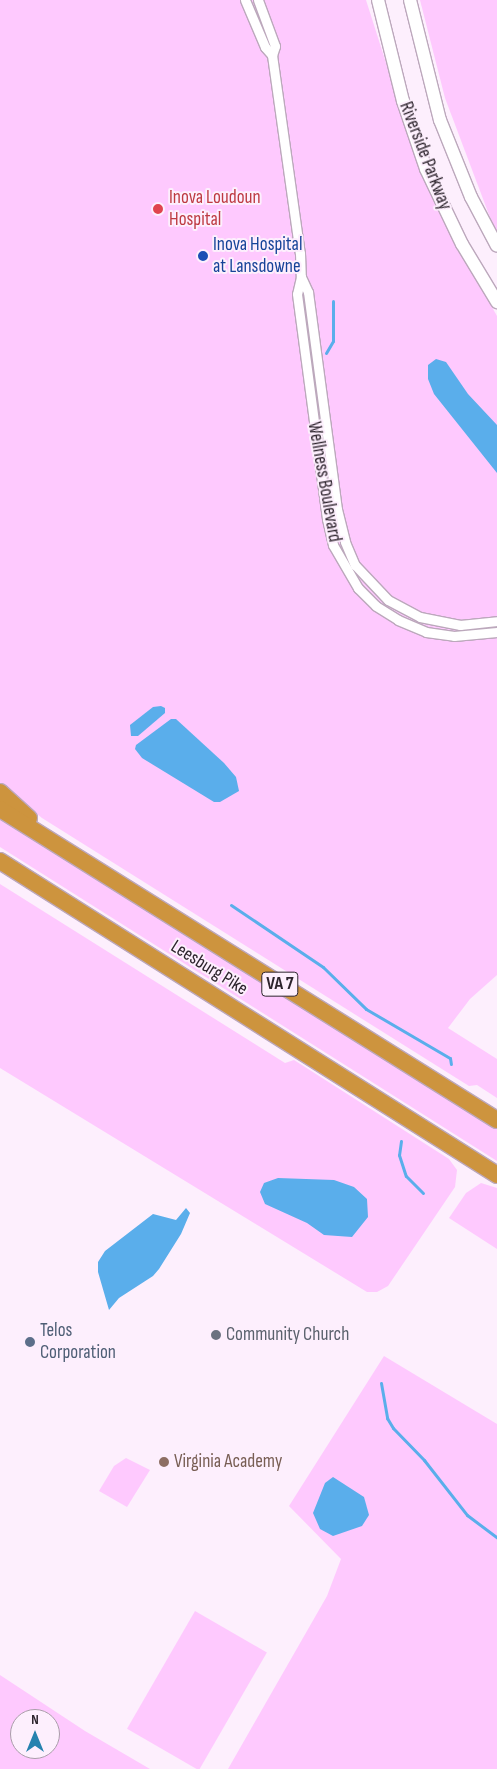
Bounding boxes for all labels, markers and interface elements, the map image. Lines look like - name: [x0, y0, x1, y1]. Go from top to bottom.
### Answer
- street label: Riverside Parkway: [394, 99, 456, 213]
- place label: Inova Loudoun Hospital: [169, 187, 261, 231]
- marker: Inova Loudoun Hospital: [151, 202, 165, 216]
- place label: Inova Hospital at Lansdowne: [213, 234, 302, 278]
- marker: Inova Hospital at Lansdowne: [197, 250, 209, 262]
- street label: Wellness Boulevard: [302, 420, 346, 544]
- street label: Leesburg Pike: [166, 935, 252, 1001]
- road number: VA 7: [261, 969, 299, 1000]
- place label: Telos Corporation: [40, 1320, 116, 1364]
- place label: Community Church: [226, 1324, 349, 1346]
- marker: Community Church: [210, 1329, 222, 1341]
- marker: Telos Corporation: [24, 1336, 36, 1348]
- place label: Virginia Academy: [174, 1451, 282, 1473]
- marker: Virginia Academy: [158, 1456, 170, 1468]
- north arrow: [10, 1709, 60, 1759]
- text: N: [31, 1711, 39, 1728]

